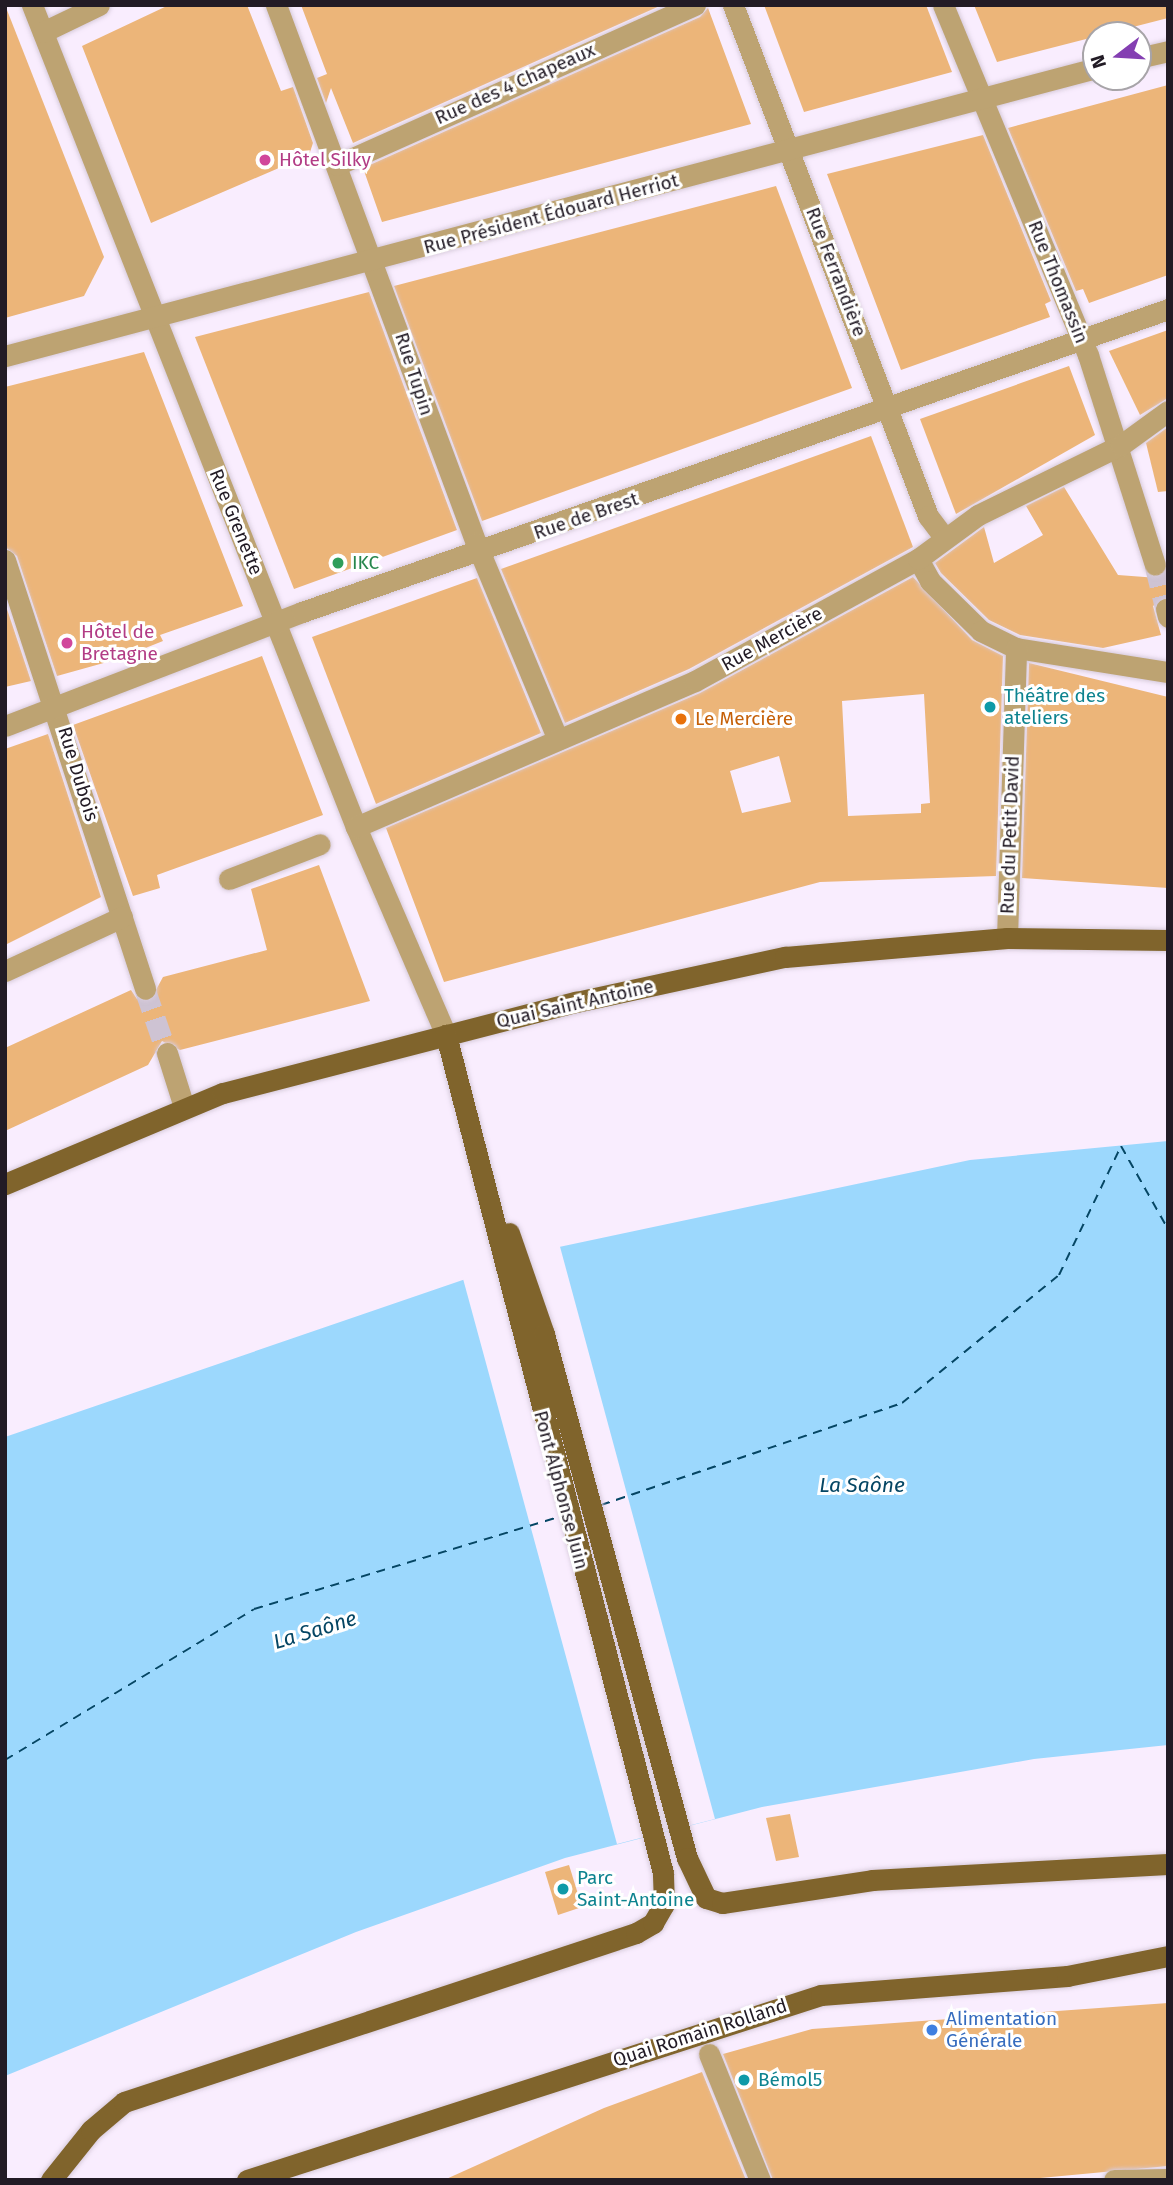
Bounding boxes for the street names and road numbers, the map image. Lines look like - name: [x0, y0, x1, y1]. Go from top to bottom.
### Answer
- street label: Rue des 4 Chapeaux: [431, 38, 599, 130]
- street label: Rue Président Édouard Herriot: [421, 169, 681, 259]
- street label: Rue Ferrandière: [801, 204, 871, 340]
- street label: Rue Thomassin: [1023, 217, 1093, 347]
- street label: Rue Tupin: [390, 330, 438, 418]
- street label: Rue Grenette: [204, 466, 268, 578]
- street label: Rue de Brest: [531, 487, 641, 545]
- street label: Rue Mercière: [718, 602, 826, 676]
- street label: Rue Dubois: [53, 724, 103, 824]
- street label: Rue du Petit David: [996, 755, 1024, 915]
- street label: Quai Saint Antoine: [494, 975, 656, 1033]
- street label: Pont Alphonse Juin: [529, 1408, 593, 1572]
- street label: Quai Romain Rolland: [610, 1994, 790, 2072]

